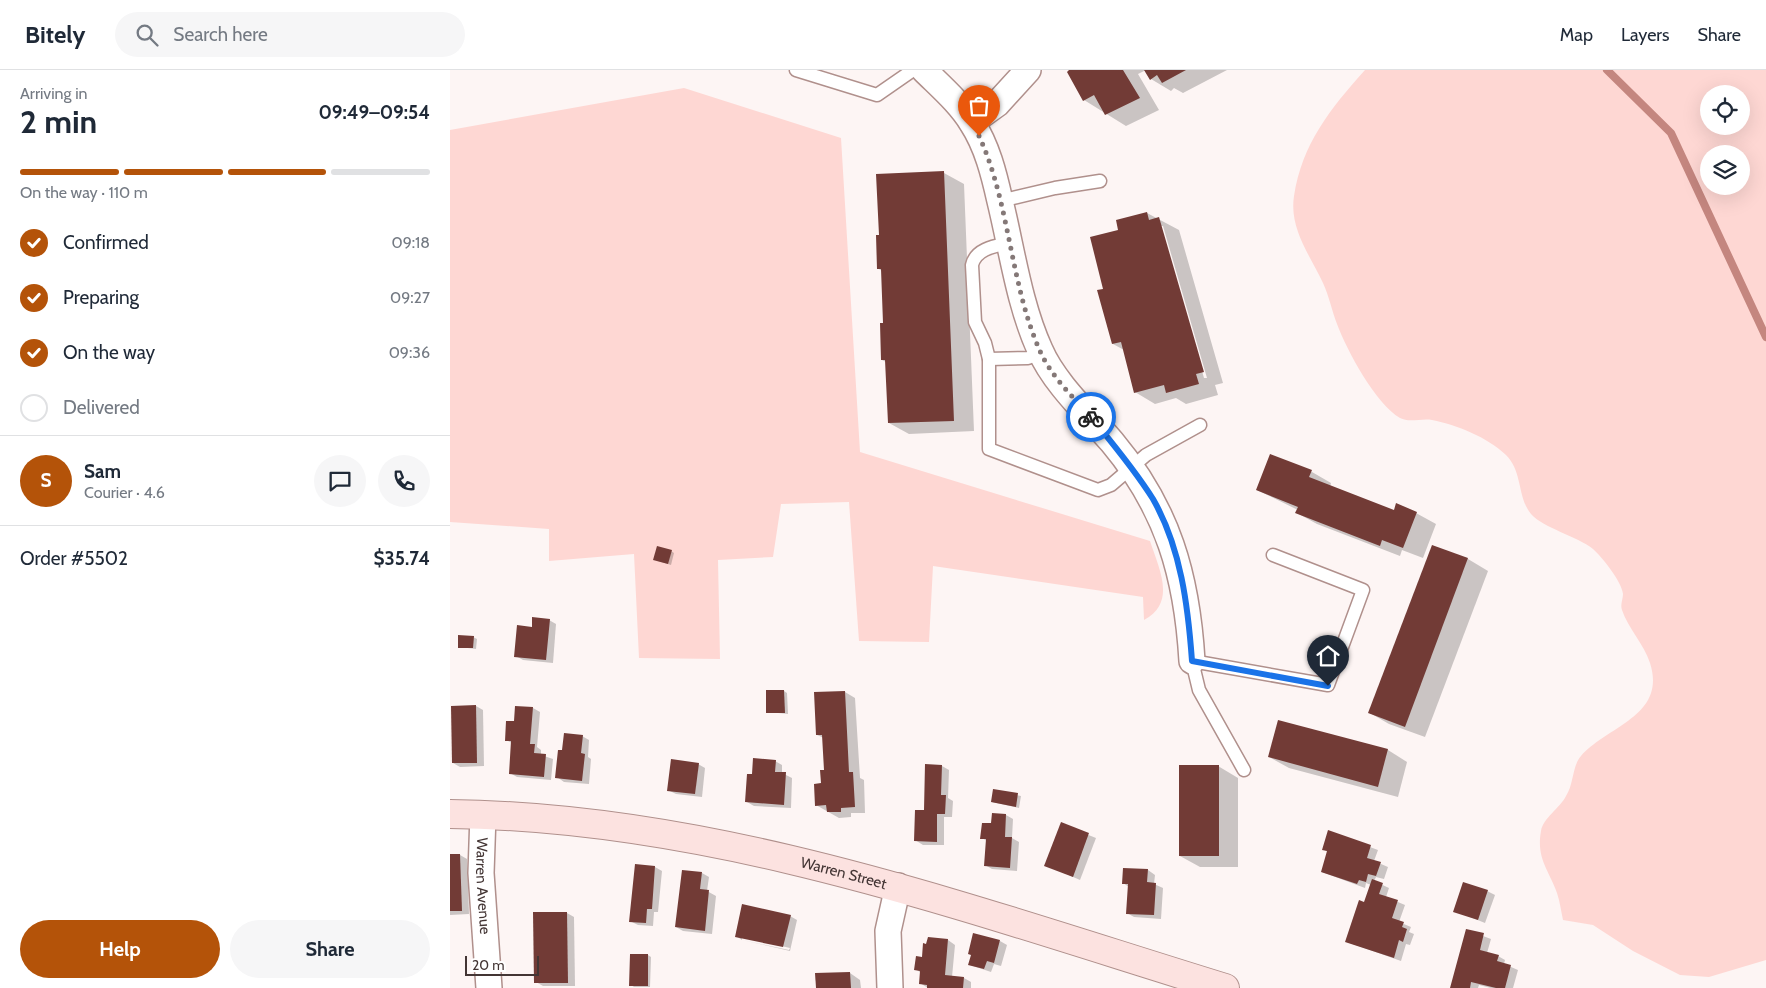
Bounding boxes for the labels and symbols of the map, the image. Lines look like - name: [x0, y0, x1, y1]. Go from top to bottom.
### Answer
- pin: [958, 85, 1000, 136]
- courier: [1066, 392, 1116, 442]
- pin: [1307, 635, 1349, 686]
- street label: Warren Avenue: [472, 837, 494, 935]
- street label: Warren Street: [799, 854, 889, 893]
- scale bar: [465, 953, 539, 976]

